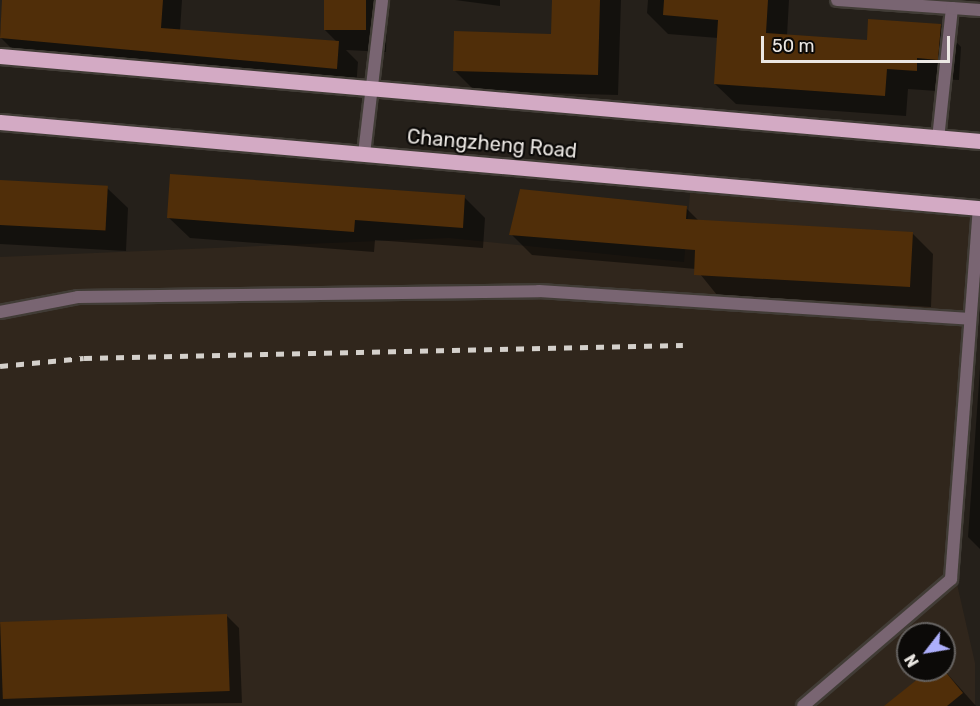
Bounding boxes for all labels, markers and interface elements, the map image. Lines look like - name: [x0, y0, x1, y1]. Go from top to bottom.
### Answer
- scale bar: [764, 24, 953, 62]
- text: 50 m: [772, 35, 815, 57]
- street label: Changzheng Road: [406, 125, 578, 163]
- north arrow: [896, 622, 956, 682]
- text: N: [901, 651, 923, 670]

